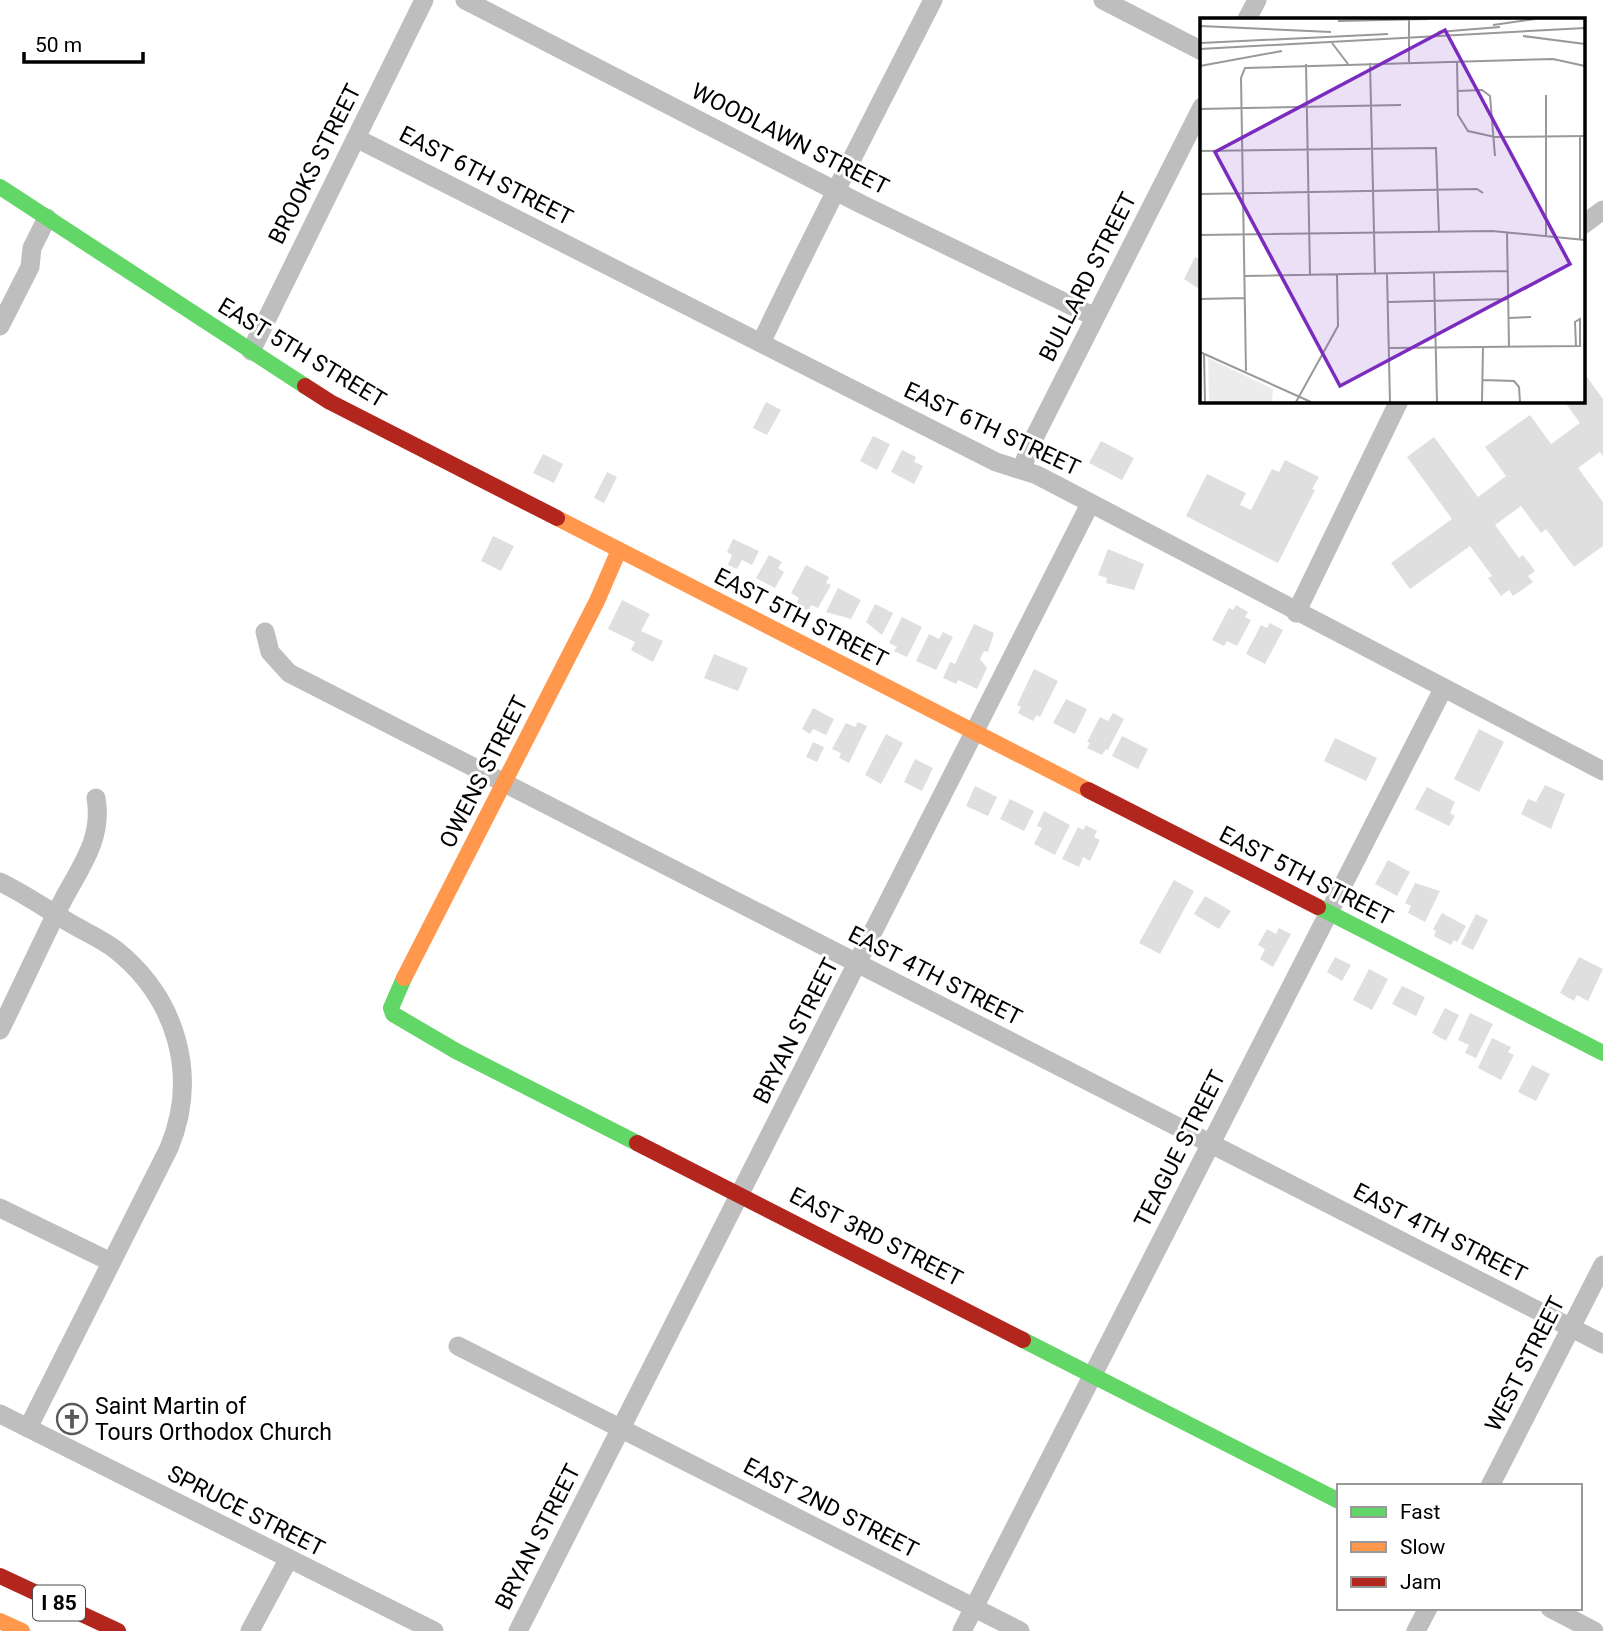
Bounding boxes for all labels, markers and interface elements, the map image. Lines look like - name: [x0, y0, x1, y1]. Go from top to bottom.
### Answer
- inset map: [1200, 18, 1586, 402]
- scale bar: [24, 21, 144, 65]
- text: 50 m: [35, 33, 82, 57]
- street label: WOODLAWN STREET: [687, 77, 894, 201]
- street label: BROOKS STREET: [263, 79, 367, 248]
- street label: EAST 6TH STREET: [395, 121, 578, 232]
- street label: BULLARD STREET: [1034, 188, 1142, 366]
- street label: EAST 5TH STREET: [213, 292, 391, 414]
- street label: EAST 6TH STREET: [900, 376, 1085, 482]
- street label: EAST 5TH STREET: [710, 563, 893, 674]
- street label: OWENS STREET: [434, 691, 534, 852]
- street label: EAST 5TH STREET: [1215, 821, 1398, 932]
- street label: EAST 4TH STREET: [844, 921, 1027, 1032]
- street label: BRYAN STREET: [748, 954, 844, 1108]
- street label: TEAGUE STREET: [1129, 1066, 1231, 1232]
- street label: EAST 4TH STREET: [1349, 1178, 1532, 1289]
- street label: EAST 3RD STREET: [785, 1182, 967, 1292]
- street label: WEST STREET: [1479, 1292, 1571, 1436]
- place label: Saint Martin of Tours Orthodox Church: [95, 1393, 332, 1446]
- church icon: Saint Martin of Tours Orthodox Church: [55, 1402, 89, 1436]
- street label: EAST 2ND STREET: [739, 1452, 923, 1564]
- street label: SPRUCE STREET: [163, 1460, 329, 1562]
- street label: BRYAN STREET: [490, 1460, 586, 1614]
- legend: [1337, 1484, 1582, 1610]
- text: Fast: [1400, 1500, 1441, 1524]
- text: Slow: [1400, 1535, 1446, 1559]
- text: Jam: [1400, 1570, 1441, 1594]
- road number: I 85: [33, 1586, 85, 1620]

